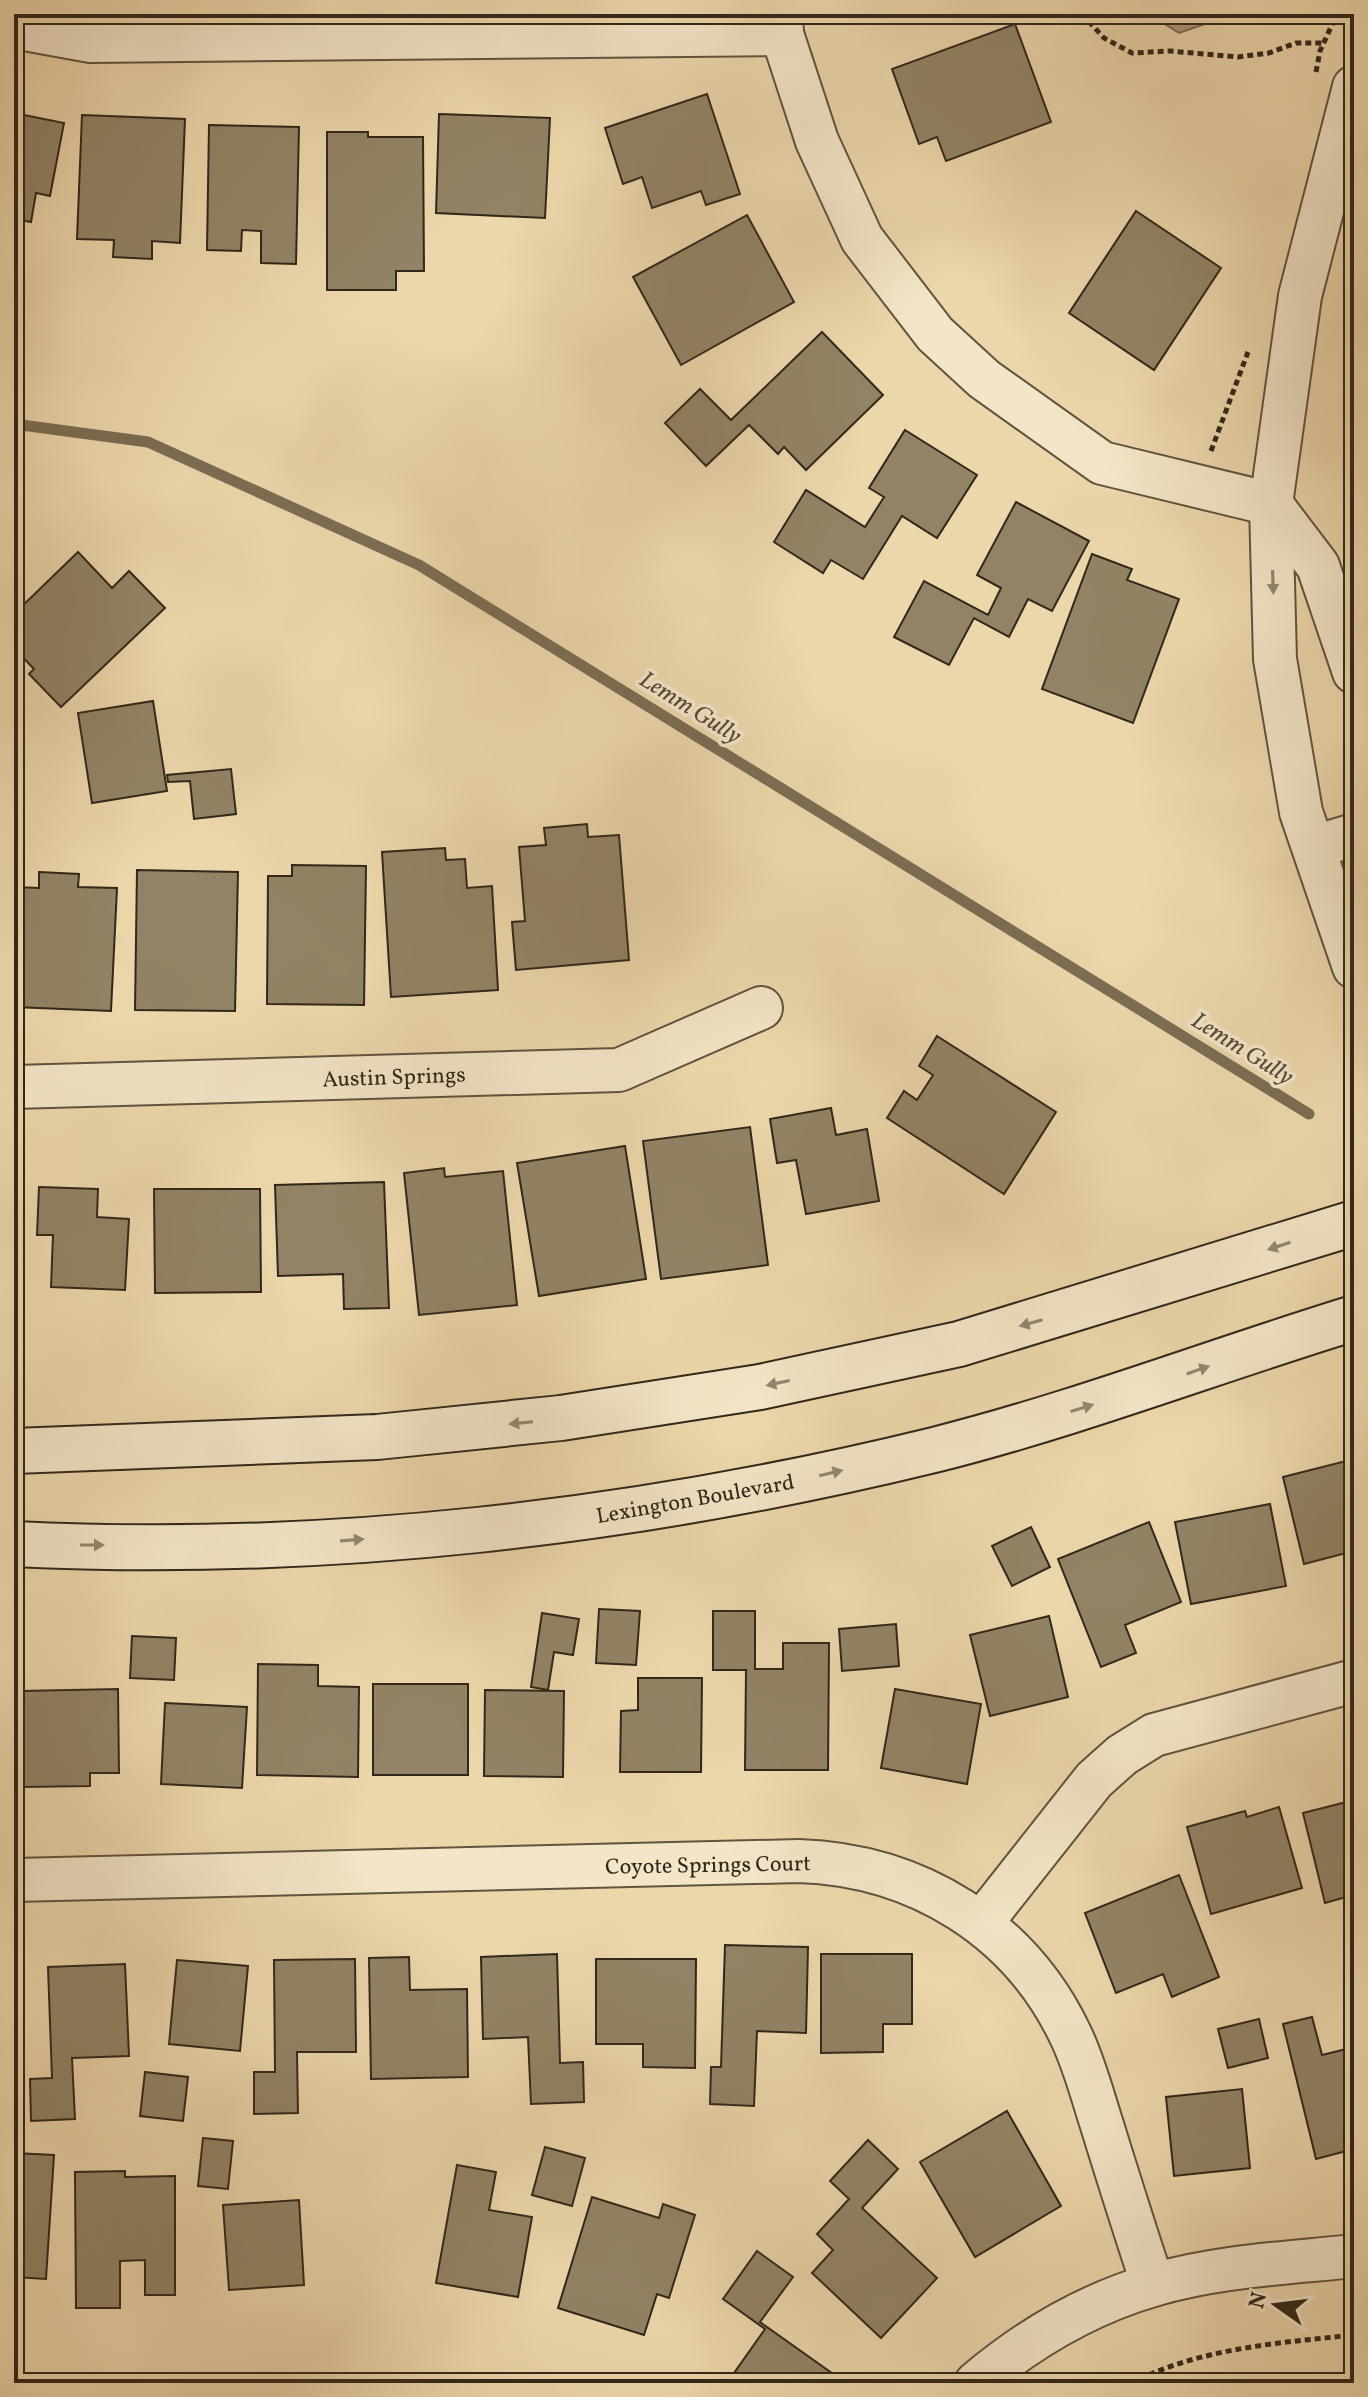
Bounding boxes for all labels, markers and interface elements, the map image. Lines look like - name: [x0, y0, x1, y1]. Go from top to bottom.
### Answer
- one-way arrow: [1266, 570, 1279, 595]
- water label: Lemm Gully: [632, 664, 748, 754]
- water label: Lemm Gully: [1184, 1005, 1300, 1095]
- street label: Austin Springs: [322, 1061, 466, 1096]
- one-way arrow: [1267, 1240, 1291, 1252]
- one-way arrow: [1019, 1317, 1043, 1330]
- one-way arrow: [1187, 1363, 1211, 1375]
- one-way arrow: [765, 1377, 790, 1390]
- one-way arrow: [1071, 1401, 1095, 1414]
- one-way arrow: [508, 1416, 533, 1429]
- one-way arrow: [818, 1466, 843, 1479]
- street label: Lexington Boulevard: [594, 1468, 797, 1533]
- one-way arrow: [340, 1533, 365, 1546]
- one-way arrow: [80, 1539, 105, 1551]
- street label: Coyote Springs Court: [605, 1849, 811, 1884]
- north arrow: [1236, 2265, 1316, 2345]
- text: N: [1242, 2289, 1276, 2312]

